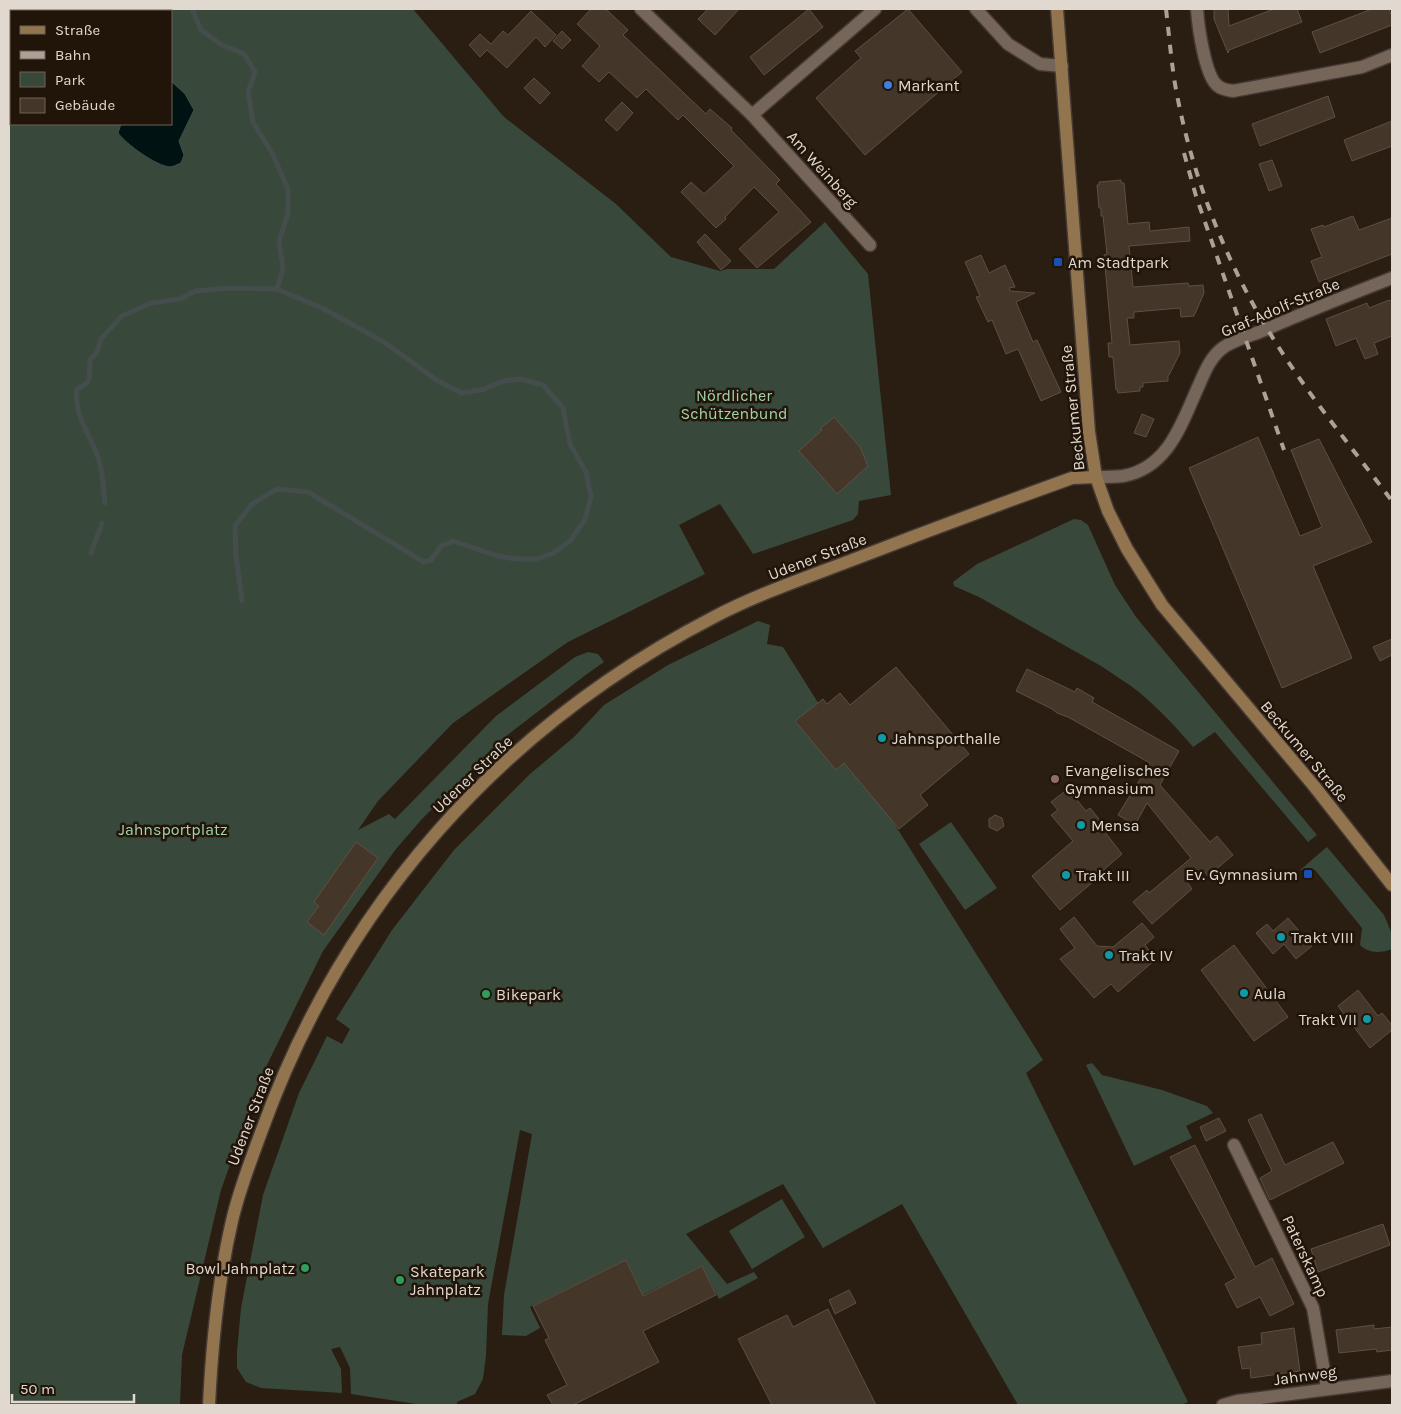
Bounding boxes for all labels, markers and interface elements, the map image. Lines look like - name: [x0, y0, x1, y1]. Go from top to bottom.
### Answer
- legend: [10, 10, 172, 125]
- text: Straße: [55, 21, 100, 39]
- text: Bahn: [55, 46, 91, 64]
- text: Park: [55, 71, 85, 89]
- place label: Markant: [898, 76, 960, 95]
- marker: Markant: [882, 79, 894, 91]
- text: Gebäude: [55, 96, 115, 114]
- street label: Am Weinberg: [783, 127, 862, 212]
- place label: Am Stadtpark: [1068, 253, 1169, 272]
- marker: Am Stadtpark: [1052, 256, 1064, 268]
- street label: Graf-Adolf-Straße: [1218, 274, 1342, 341]
- street label: Beckumer Straße: [1056, 344, 1089, 472]
- park label: Nördlicher Schützenbund: [680, 386, 788, 423]
- street label: Udener Straße: [765, 529, 869, 584]
- street label: Beckumer Straße: [1257, 697, 1352, 806]
- place label: Jahnsporthalle: [892, 729, 1001, 748]
- street label: Udener Straße: [428, 731, 516, 817]
- marker: Jahnsporthalle: [876, 732, 888, 744]
- place label: Evangelisches Gymnasium: [1065, 761, 1170, 798]
- marker: Evangelisches Gymnasium: [1049, 773, 1061, 785]
- place label: Mensa: [1091, 816, 1140, 835]
- marker: Mensa: [1075, 819, 1087, 831]
- park label: Jahnsportplatz: [118, 820, 228, 839]
- place label: Ev. Gymnasium: [1185, 865, 1298, 884]
- place label: Trakt III: [1076, 866, 1130, 885]
- marker: Ev. Gymnasium: [1302, 868, 1314, 880]
- marker: Trakt III: [1060, 869, 1072, 881]
- place label: Trakt VIII: [1291, 928, 1354, 947]
- marker: Trakt VIII: [1275, 931, 1287, 943]
- place label: Trakt IV: [1119, 946, 1173, 965]
- marker: Trakt IV: [1103, 949, 1115, 961]
- place label: Aula: [1254, 984, 1286, 1003]
- place label: Bikepark: [496, 985, 561, 1004]
- marker: Aula: [1238, 987, 1250, 999]
- marker: Bikepark: [480, 988, 492, 1000]
- place label: Trakt VII: [1299, 1010, 1357, 1029]
- marker: Trakt VII: [1361, 1013, 1373, 1025]
- street label: Udener Straße: [223, 1064, 278, 1168]
- street label: Paterskamp: [1278, 1212, 1333, 1300]
- place label: Bowl Jahnplatz: [186, 1259, 295, 1278]
- marker: Bowl Jahnplatz: [299, 1262, 311, 1274]
- place label: Skatepark Jahnplatz: [410, 1262, 485, 1299]
- marker: Skatepark Jahnplatz: [394, 1274, 406, 1286]
- street label: Jahnweg: [1272, 1362, 1338, 1389]
- scale bar: [12, 1372, 135, 1404]
- text: 50 m: [20, 1380, 55, 1398]

